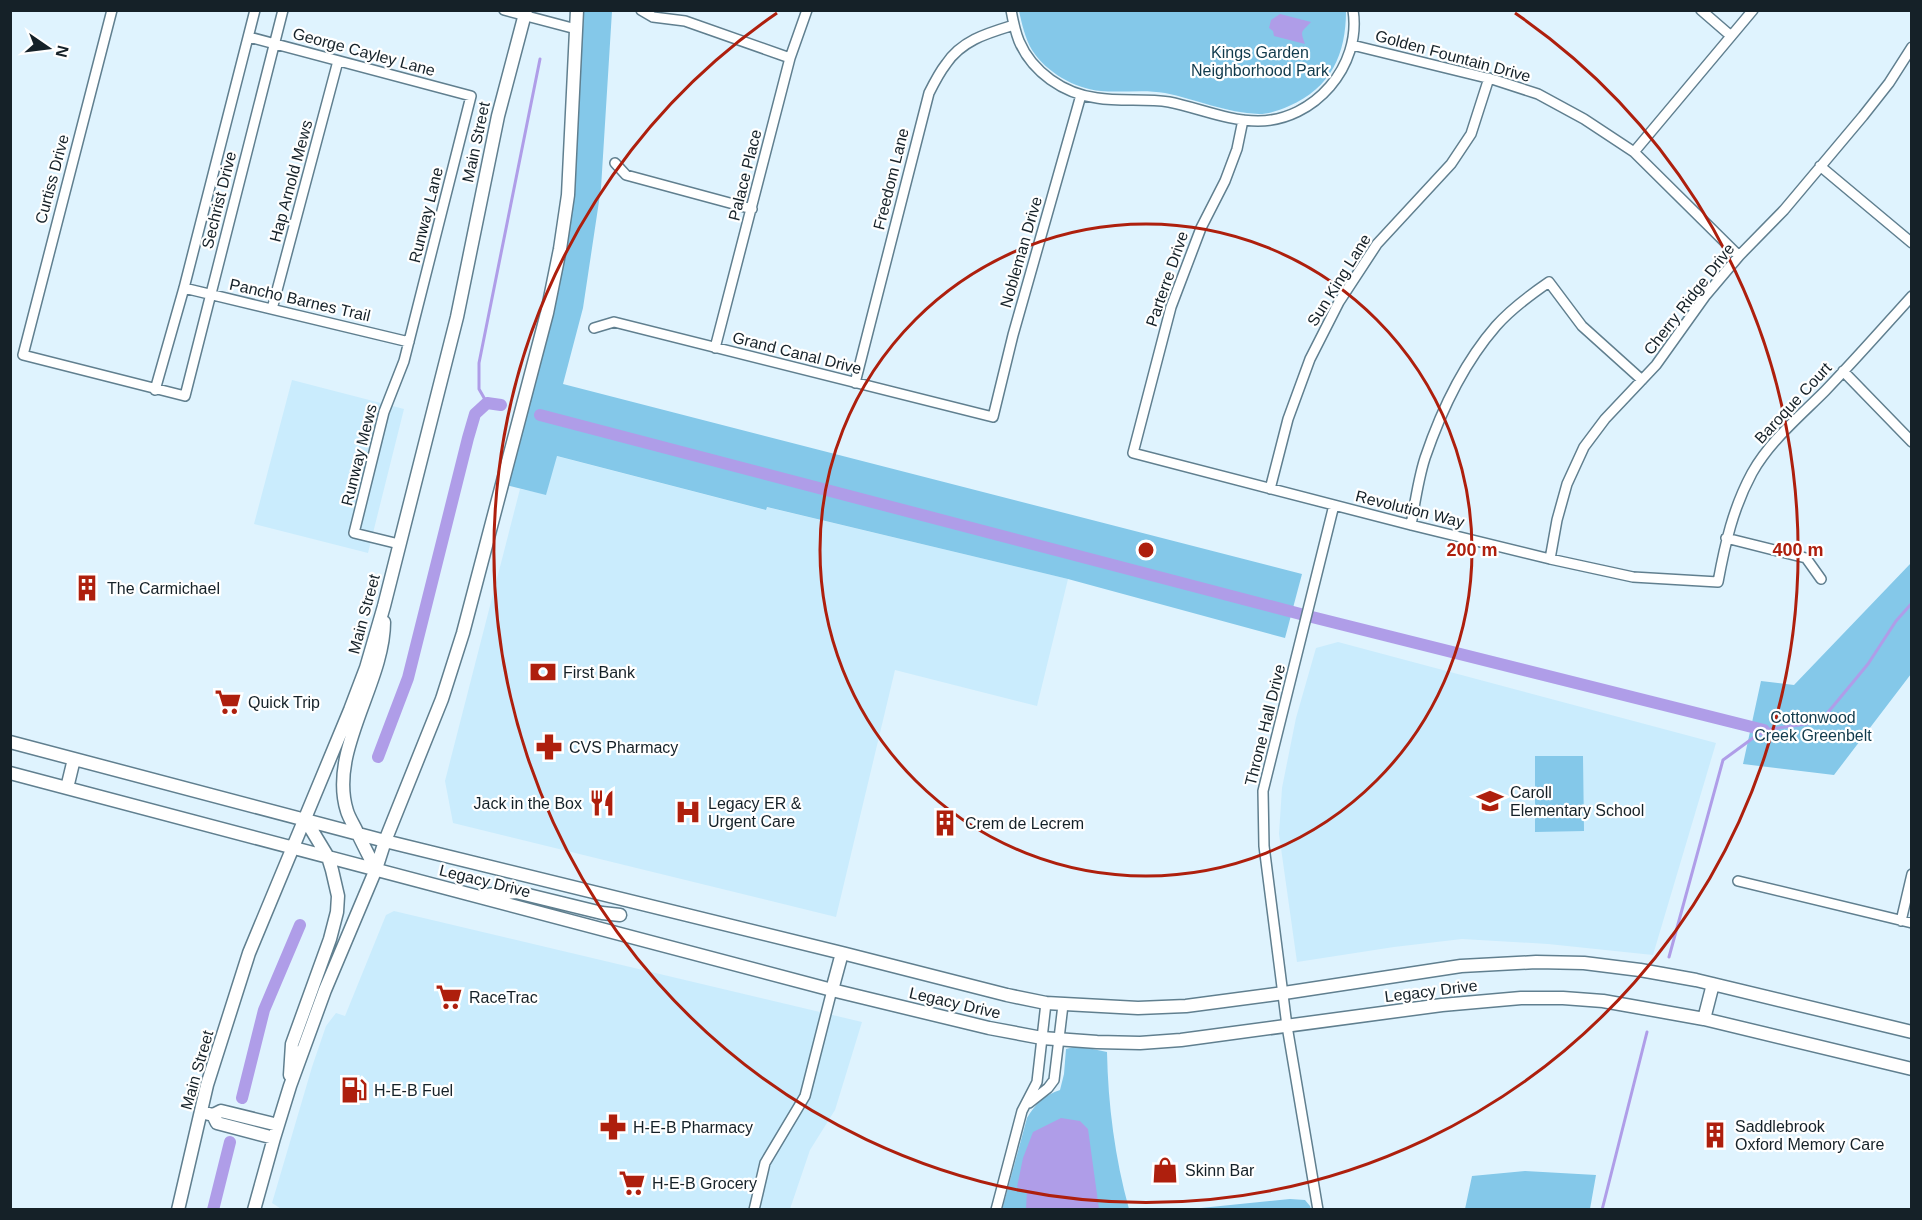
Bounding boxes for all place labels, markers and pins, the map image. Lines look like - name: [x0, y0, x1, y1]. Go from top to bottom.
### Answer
- centre of rings: [1136, 540, 1156, 560]
- building icon: The Carmichael: [72, 573, 102, 603]
- place label: The Carmichael: [107, 580, 220, 597]
- bank icon: First Bank: [528, 657, 558, 687]
- place label: First Bank: [563, 664, 636, 681]
- supermarket icon: Quick Trip: [213, 687, 243, 717]
- place label: Quick Trip: [248, 694, 320, 711]
- pharmacy icon: CVS Pharmacy: [534, 732, 564, 762]
- place label: CVS Pharmacy: [569, 739, 678, 756]
- place label: Caroll Elementary School: [1510, 784, 1644, 819]
- school or university icon: Caroll Elementary School: [1475, 786, 1505, 816]
- restaurant icon: Jack in the Box: [587, 788, 617, 818]
- place label: Jack in the Box: [474, 795, 582, 812]
- place label: Legacy ER & Urgent Care: [708, 795, 802, 830]
- hospital icon: Legacy ER & Urgent Care: [673, 797, 703, 827]
- building icon: Crem de Lecrem: [930, 808, 960, 838]
- place label: Crem de Lecrem: [965, 815, 1084, 832]
- supermarket icon: RaceTrac: [434, 982, 464, 1012]
- place label: RaceTrac: [469, 989, 538, 1006]
- fuel station icon: H-E-B Fuel: [339, 1075, 369, 1105]
- place label: H-E-B Fuel: [374, 1082, 453, 1099]
- pharmacy icon: H-E-B Pharmacy: [598, 1112, 628, 1142]
- place label: Saddlebrook Oxford Memory Care: [1735, 1118, 1884, 1153]
- place label: H-E-B Pharmacy: [633, 1119, 753, 1136]
- building icon: Saddlebrook Oxford Memory Care: [1700, 1120, 1730, 1150]
- shop icon: Skinn Bar: [1150, 1155, 1180, 1185]
- place label: Skinn Bar: [1185, 1162, 1255, 1179]
- supermarket icon: H-E-B Grocery: [617, 1168, 647, 1198]
- place label: H-E-B Grocery: [652, 1175, 757, 1192]

